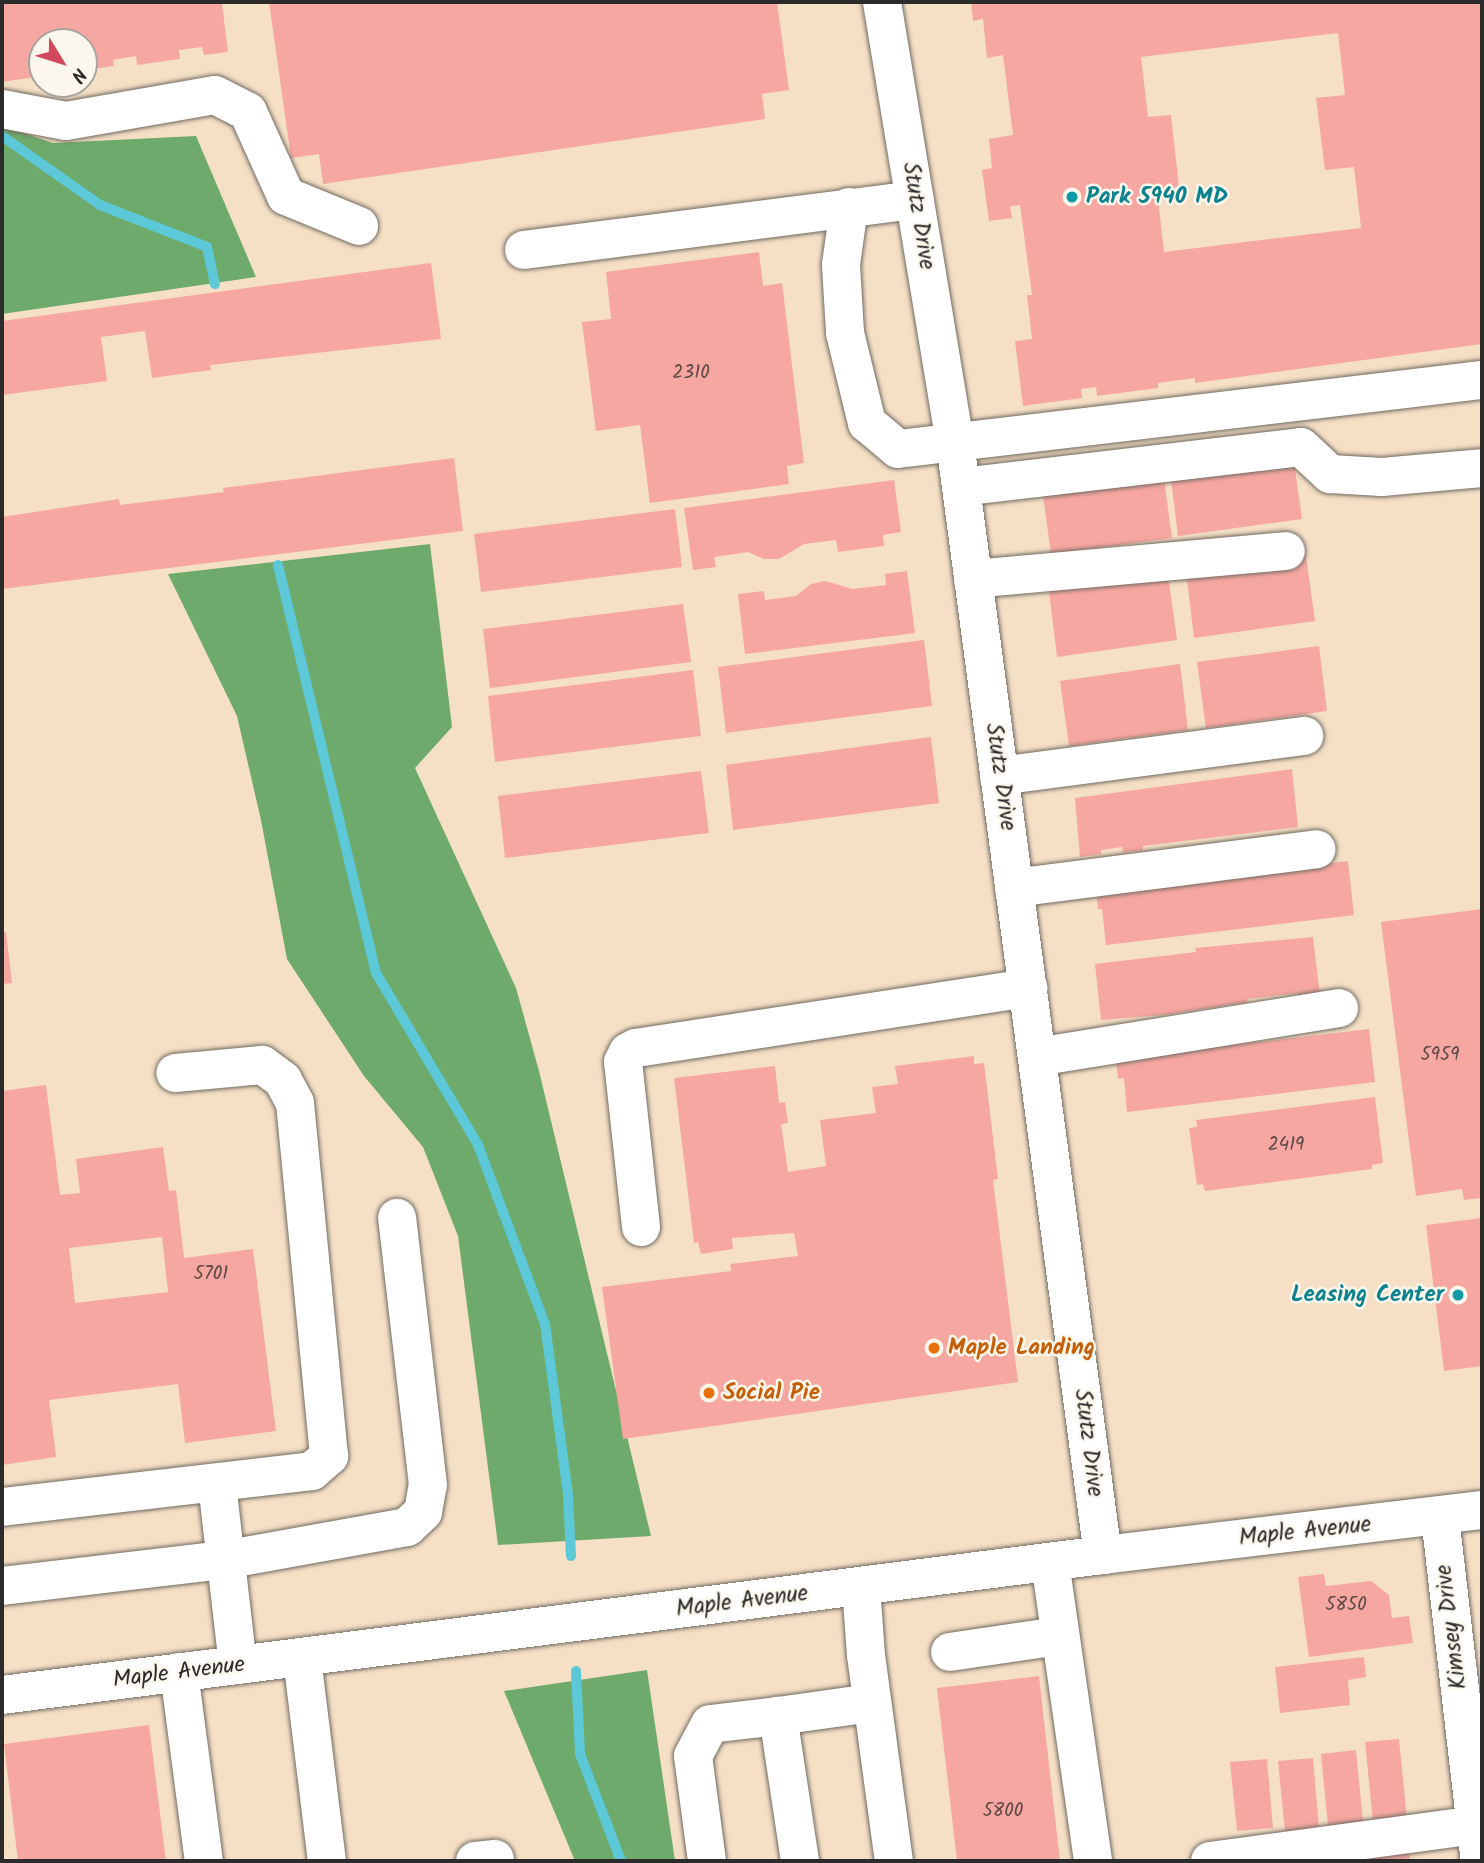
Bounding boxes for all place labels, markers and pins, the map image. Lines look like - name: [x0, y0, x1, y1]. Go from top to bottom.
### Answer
- place label: Park 5940 MD: [1086, 183, 1228, 211]
- marker: Park 5940 MD: [1064, 189, 1080, 205]
- place label: Leasing Center: [1291, 1281, 1444, 1309]
- marker: Leasing Center: [1450, 1287, 1466, 1303]
- place label: Maple Landing: [948, 1334, 1095, 1362]
- marker: Maple Landing: [926, 1340, 942, 1356]
- place label: Social Pie: [723, 1379, 820, 1407]
- marker: Social Pie: [701, 1385, 717, 1401]

